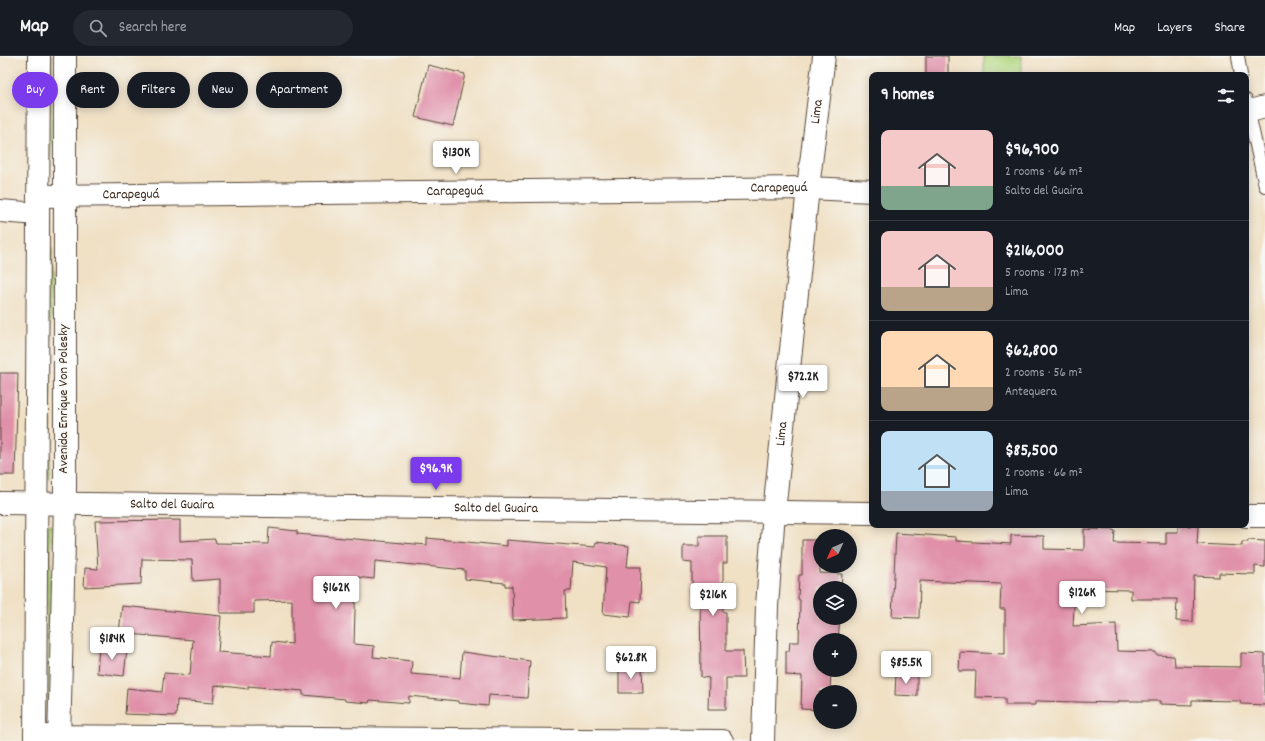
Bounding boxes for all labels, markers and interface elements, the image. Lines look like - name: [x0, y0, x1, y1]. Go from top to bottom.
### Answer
- search box: [73, 10, 353, 46]
- text: Map: [20, 14, 49, 41]
- icon: search: [87, 17, 109, 39]
- text: Search here: [119, 17, 187, 39]
- text: Map: [1114, 18, 1135, 38]
- text: Layers: [1157, 18, 1192, 38]
- text: Share: [1214, 18, 1245, 38]
- chip: Buy: [12, 72, 58, 108]
- chip: Rent: [66, 72, 119, 108]
- chip: Filters: [127, 72, 190, 108]
- chip: New: [198, 72, 248, 108]
- chip: Apartment: [256, 72, 342, 108]
- text: 9 homes: [881, 84, 934, 108]
- icon: filters: [1215, 85, 1237, 107]
- street label: Lima: [806, 98, 829, 125]
- text: $96,900: [1005, 139, 1059, 163]
- pin: $130K: [428, 141, 484, 175]
- text: $130K: [442, 144, 470, 163]
- icon: home: [913, 146, 961, 194]
- text: 2 rooms · 66 m²: [1005, 163, 1083, 182]
- street label: Carapeguá: [750, 178, 808, 199]
- street label: Carapeguá: [426, 181, 484, 202]
- text: Salto del Guaira: [1005, 182, 1083, 201]
- street label: Carapeguá: [102, 185, 160, 205]
- text: $216,000: [1005, 240, 1064, 264]
- icon: home: [913, 247, 961, 295]
- text: 5 rooms · 173 m²: [1005, 264, 1084, 283]
- text: Lima: [1005, 283, 1028, 302]
- street label: Avenida Enrique Von Polesky: [54, 324, 74, 474]
- text: $62,800: [1005, 340, 1058, 364]
- icon: home: [913, 347, 961, 395]
- text: 2 rooms · 56 m²: [1005, 364, 1082, 383]
- pin: $72.2K: [770, 365, 836, 399]
- text: $72.2K: [787, 368, 819, 387]
- text: Antequera: [1005, 383, 1057, 402]
- street label: Lima: [771, 420, 793, 447]
- text: $85,500: [1005, 440, 1058, 464]
- icon: home: [913, 447, 961, 495]
- pin: $96.9K: [403, 457, 469, 491]
- text: $96.9K: [419, 460, 453, 479]
- text: 2 rooms · 66 m²: [1005, 464, 1083, 483]
- text: Lima: [1005, 483, 1028, 502]
- street label: Salto del Guaira: [130, 494, 215, 515]
- street label: Salto del Guaira: [454, 498, 539, 519]
- north arrow: [813, 529, 857, 573]
- map controls: [813, 529, 857, 729]
- pin: $162K: [308, 576, 364, 610]
- text: $162K: [322, 579, 350, 598]
- button: layers: [813, 581, 857, 625]
- pin: $126K: [1054, 581, 1110, 615]
- pin: $216K: [685, 583, 741, 617]
- text: $126K: [1068, 584, 1096, 603]
- text: $216K: [699, 586, 727, 605]
- pin: $184K: [84, 627, 140, 661]
- text: $184K: [99, 630, 125, 649]
- button: +: [813, 633, 857, 677]
- pin: $62.8K: [598, 646, 664, 680]
- text: $62.8K: [615, 649, 647, 668]
- pin: $85.5K: [873, 651, 939, 685]
- text: $85.5K: [890, 654, 922, 673]
- button: −: [813, 685, 857, 729]

